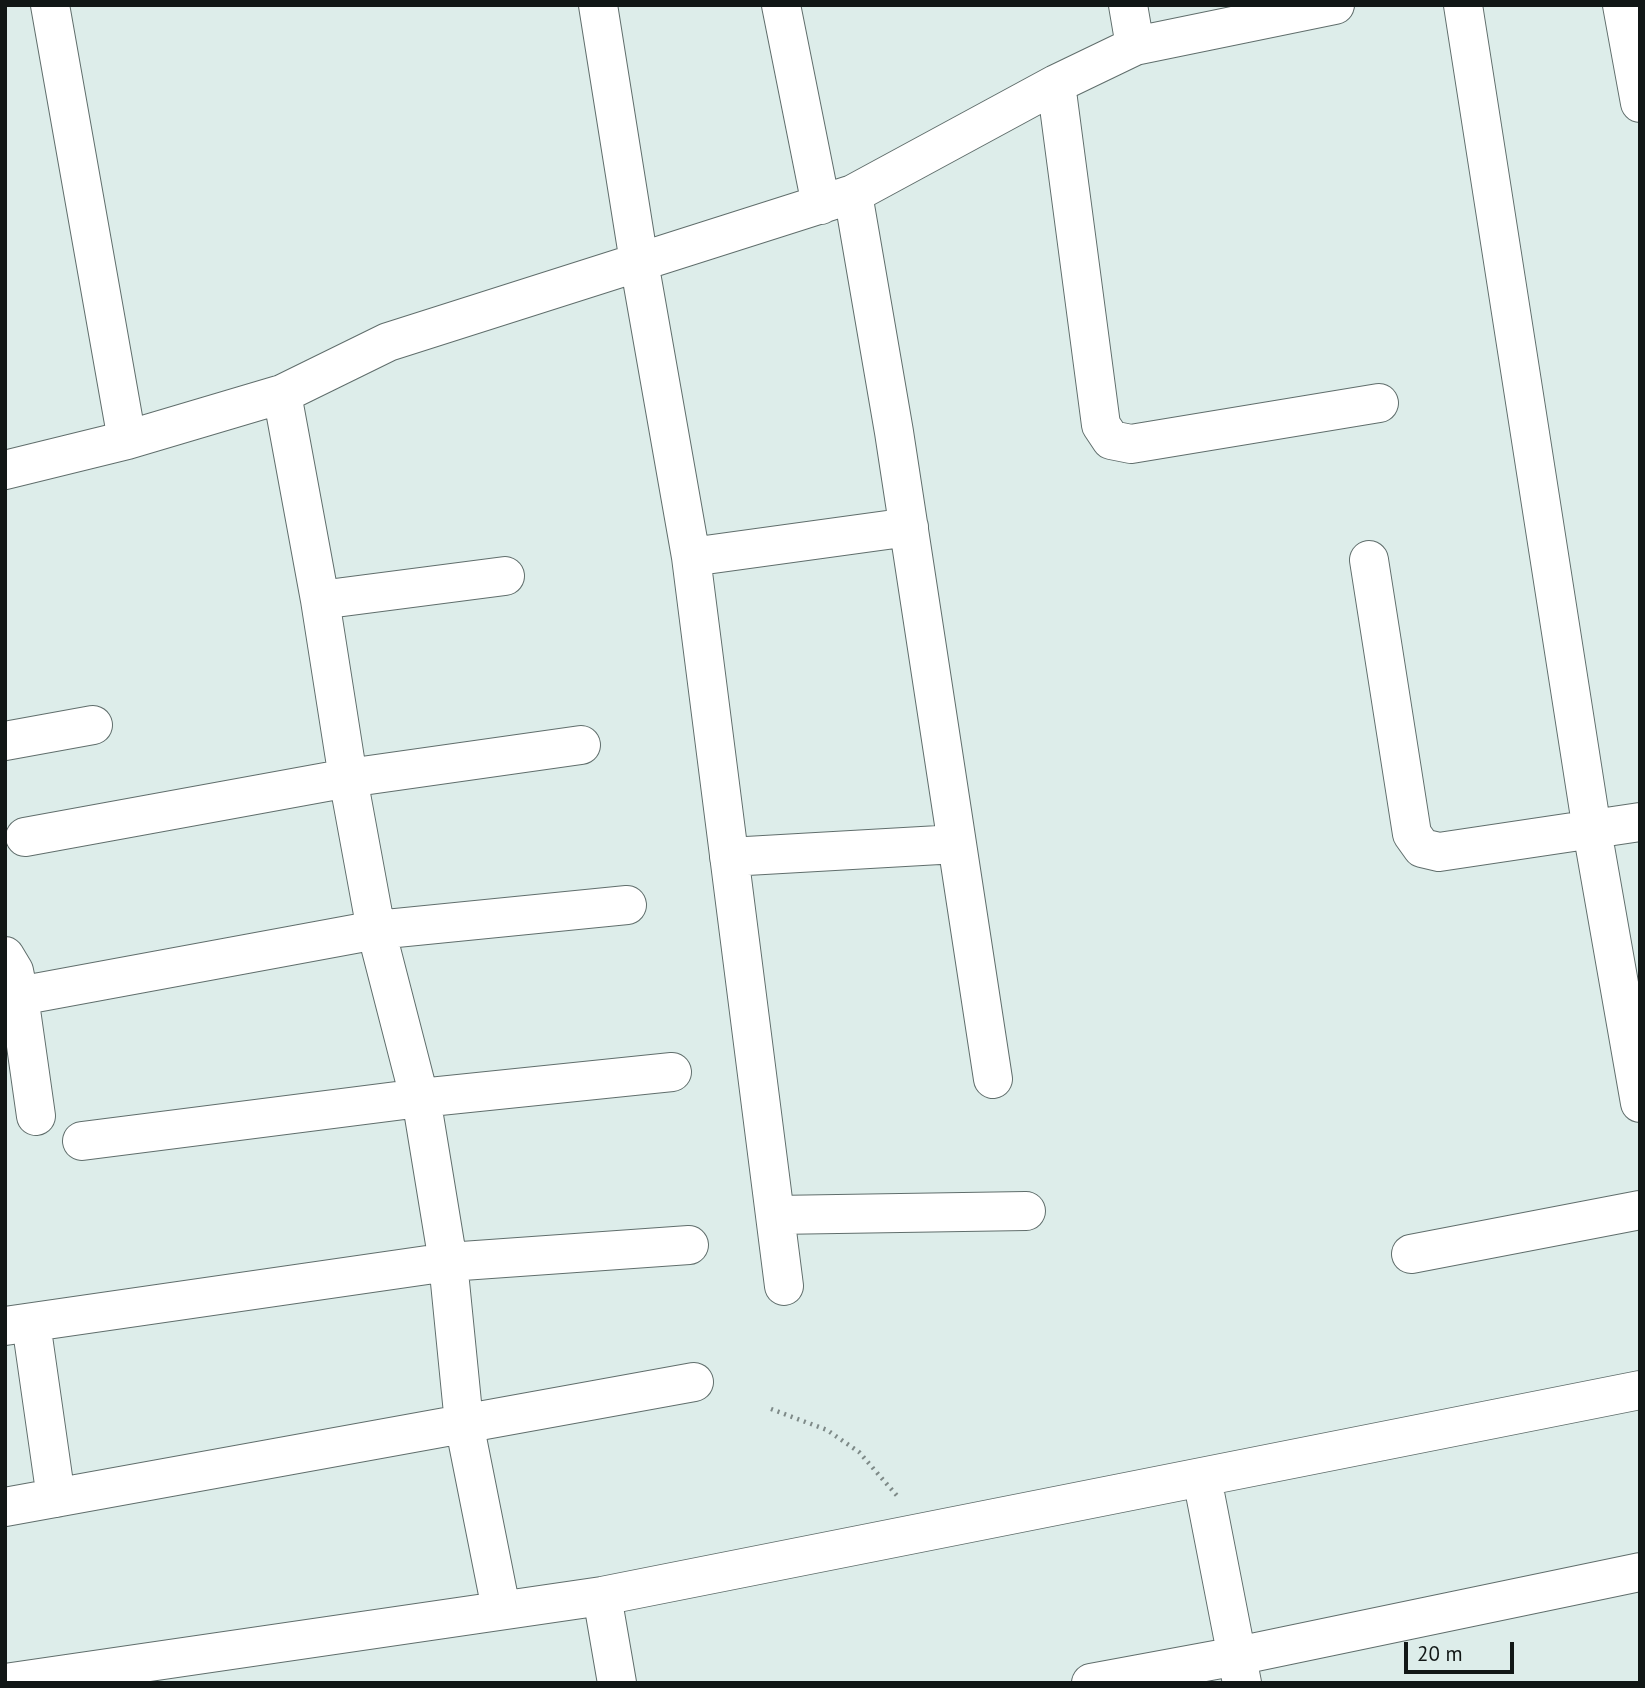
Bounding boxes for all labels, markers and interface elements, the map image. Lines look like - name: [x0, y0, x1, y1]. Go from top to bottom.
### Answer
- scale bar: [1407, 1628, 1517, 1672]
- text: 20 m: [1417, 1640, 1463, 1667]

